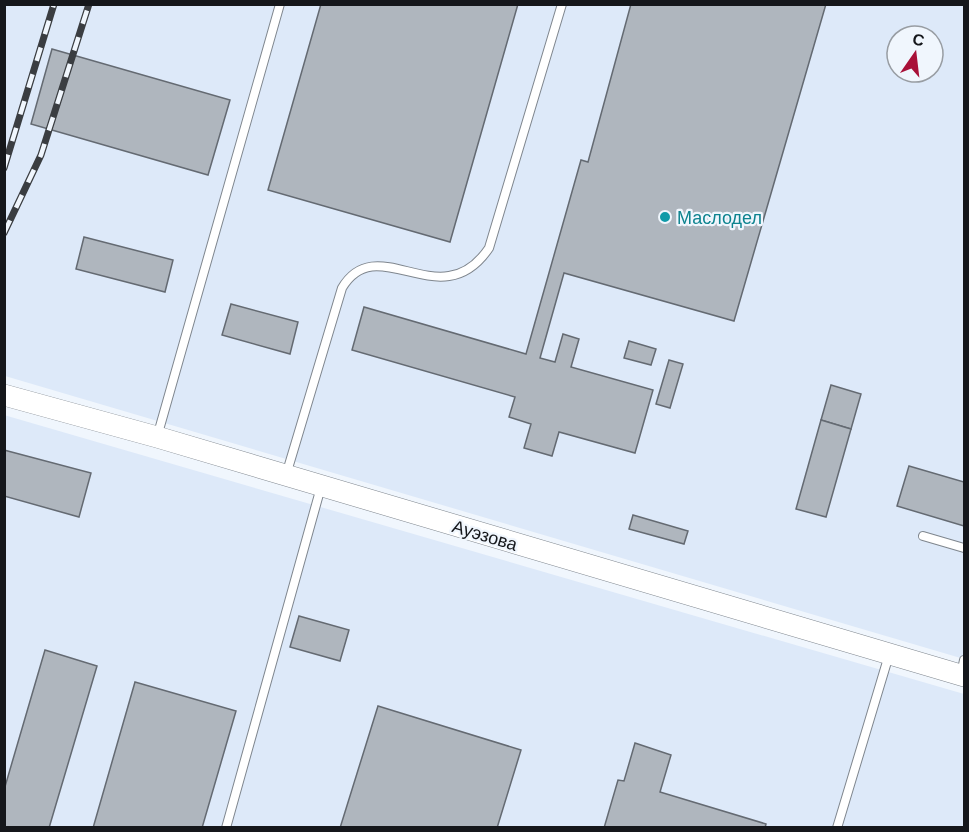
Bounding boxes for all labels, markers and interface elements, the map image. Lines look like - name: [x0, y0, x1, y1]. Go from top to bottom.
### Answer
- north arrow: [885, 24, 945, 84]
- text: С: [911, 29, 927, 51]
- place label: Маслодел: [677, 207, 762, 228]
- marker: Маслодел: [658, 210, 672, 224]
- street label: Ауэзова: [450, 515, 521, 555]

